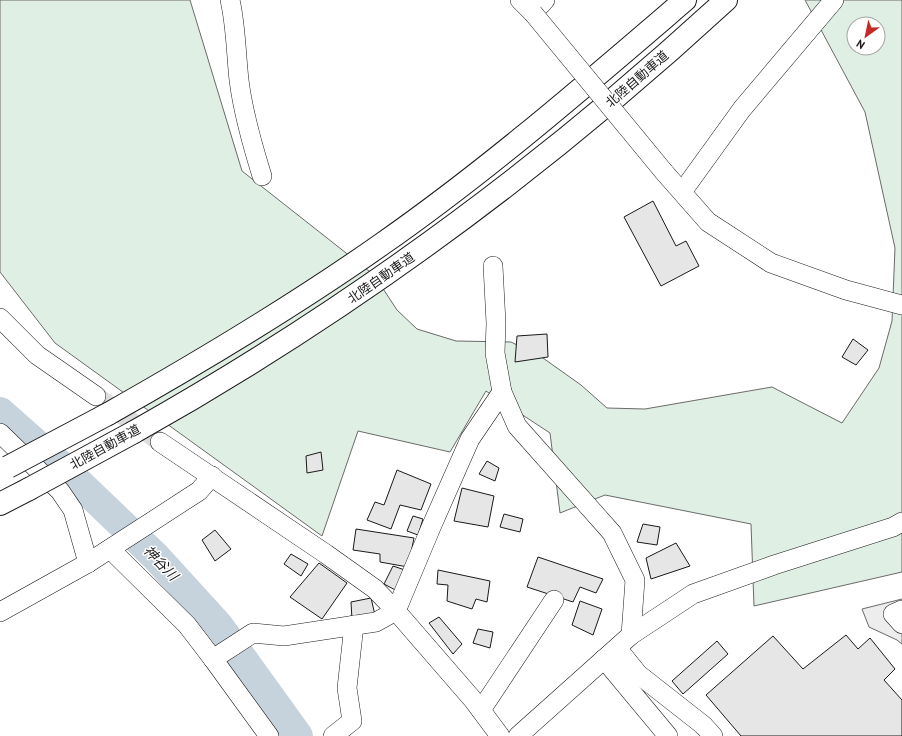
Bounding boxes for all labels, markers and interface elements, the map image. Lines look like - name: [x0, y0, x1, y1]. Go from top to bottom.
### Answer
- north arrow: [846, 16, 886, 56]
- text: N: [854, 37, 867, 52]
- street label: 北陸自動車道: [602, 47, 672, 111]
- street label: 北陸自動車道: [344, 249, 418, 307]
- street label: 北陸自動車道: [67, 421, 143, 473]
- water label: 神谷川: [140, 542, 183, 586]

